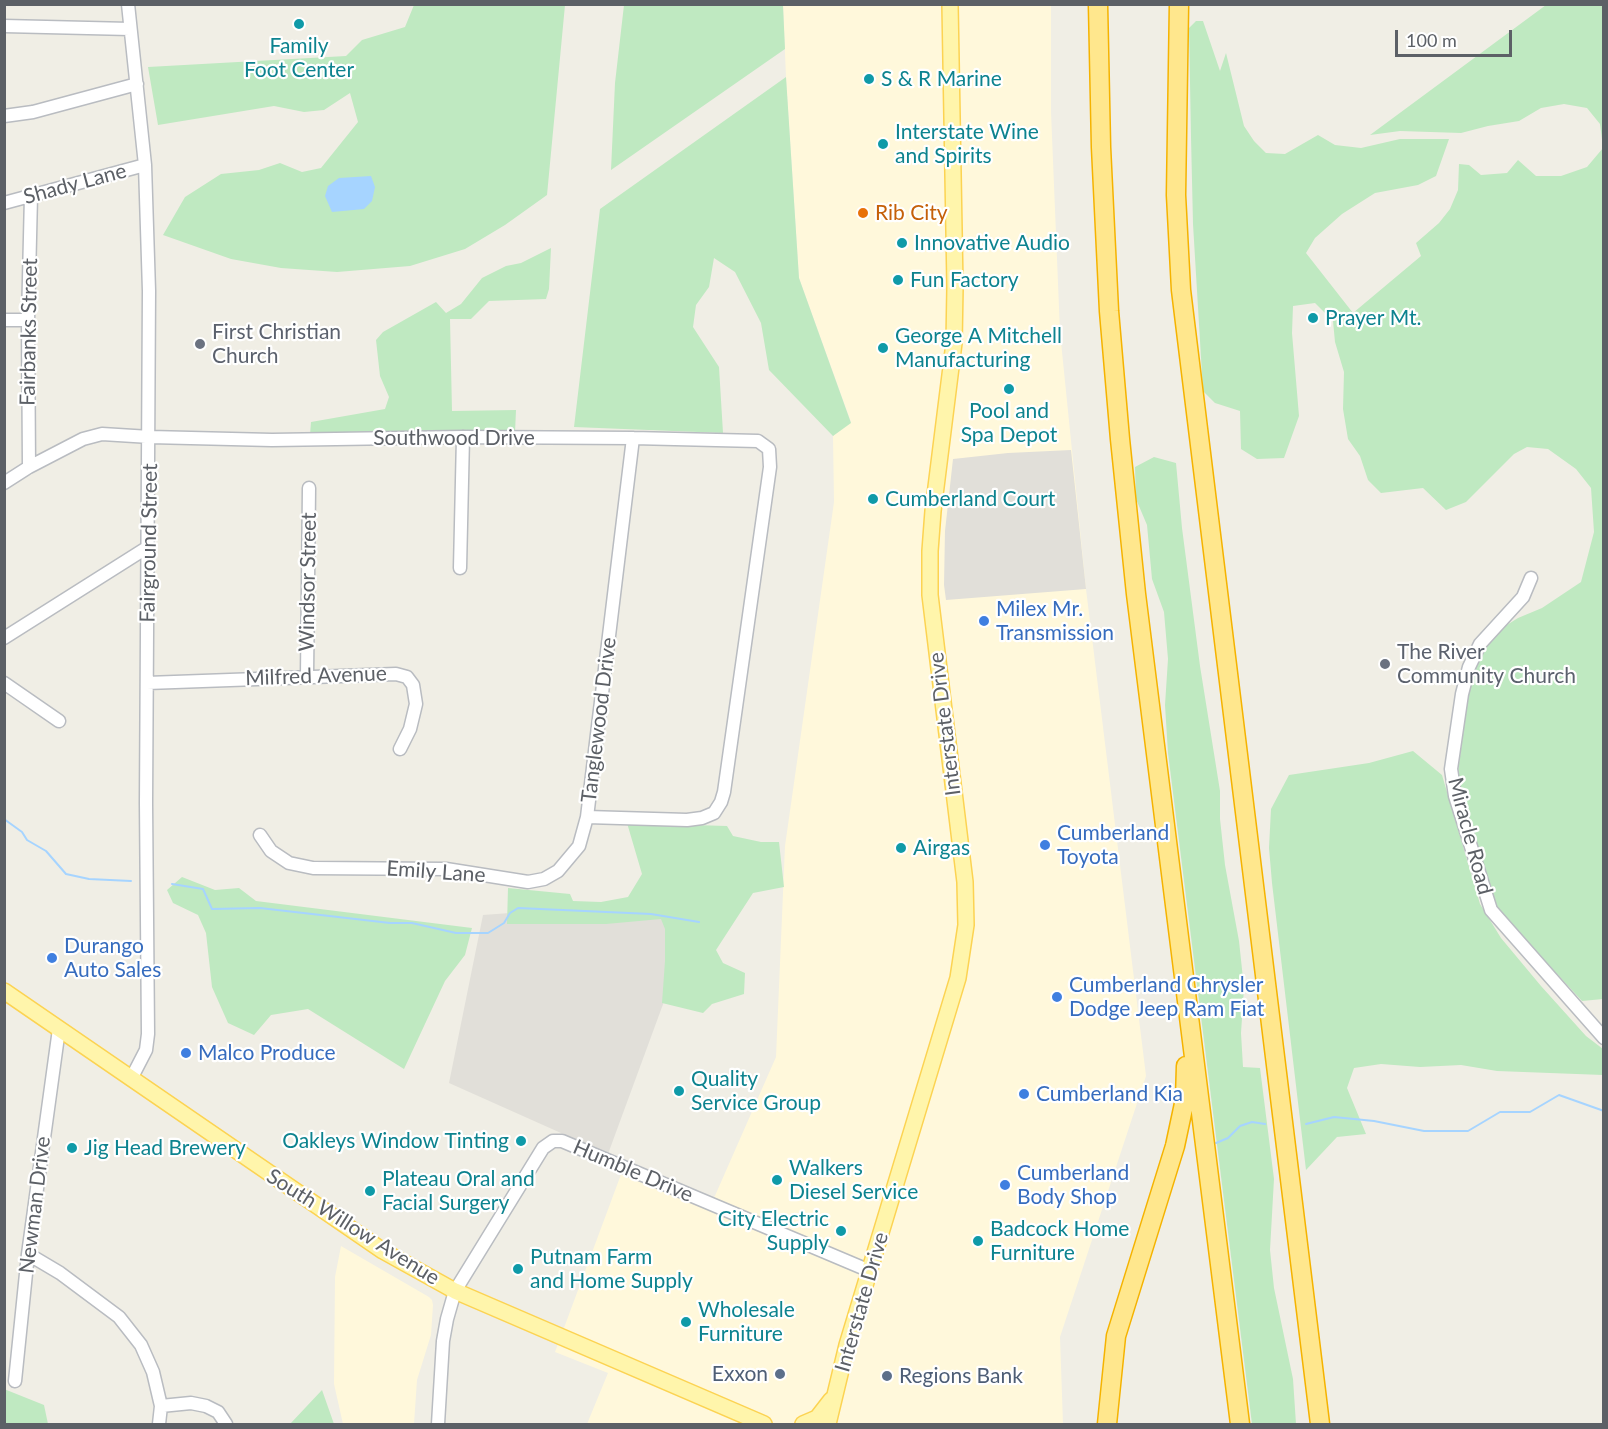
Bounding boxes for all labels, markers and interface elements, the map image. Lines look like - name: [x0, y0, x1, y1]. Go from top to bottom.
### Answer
- marker: Family Foot Center: [292, 17, 306, 31]
- scale bar: [1398, 18, 1515, 56]
- text: 100 m: [1406, 29, 1457, 51]
- place label: Family Foot Center: [244, 33, 354, 83]
- place label: S & R Marine: [881, 66, 1002, 92]
- marker: S & R Marine: [862, 72, 876, 86]
- place label: Interstate Wine and Spirits: [895, 119, 1039, 169]
- marker: Interstate Wine and Spirits: [876, 137, 890, 151]
- street label: Shady Lane: [21, 158, 129, 210]
- place label: Rib City: [875, 200, 948, 226]
- marker: Rib City: [856, 206, 870, 220]
- place label: Innovative Audio: [914, 230, 1070, 256]
- marker: Innovative Audio: [895, 236, 909, 250]
- street label: Fairbanks Street: [15, 258, 43, 406]
- place label: Fun Factory: [910, 267, 1019, 293]
- marker: Fun Factory: [891, 273, 905, 287]
- place label: Prayer Mt.: [1325, 305, 1421, 331]
- marker: Prayer Mt.: [1306, 311, 1320, 325]
- place label: First Christian Church: [212, 319, 341, 369]
- place label: George A Mitchell Manufacturing: [895, 323, 1062, 373]
- marker: First Christian Church: [193, 337, 207, 351]
- marker: George A Mitchell Manufacturing: [876, 341, 890, 355]
- marker: Pool and Spa Depot: [1002, 382, 1016, 396]
- place label: Pool and Spa Depot: [961, 398, 1057, 448]
- street label: Southwood Drive: [373, 425, 535, 451]
- street label: Fairground Street: [135, 463, 163, 623]
- place label: Cumberland Court: [885, 486, 1055, 512]
- marker: Cumberland Court: [866, 492, 880, 506]
- street label: Windsor Street: [294, 512, 322, 652]
- place label: Milex Mr. Transmission: [996, 596, 1114, 646]
- marker: Milex Mr. Transmission: [977, 614, 991, 628]
- street label: Tanglewood Drive: [576, 636, 622, 804]
- place label: The River Community Church: [1397, 639, 1576, 689]
- street label: Interstate Drive: [924, 651, 966, 797]
- marker: The River Community Church: [1378, 657, 1392, 671]
- street label: Milfred Avenue: [245, 661, 387, 691]
- street label: Miracle Road: [1442, 775, 1498, 897]
- place label: Cumberland Toyota: [1057, 820, 1169, 870]
- place label: Airgas: [913, 835, 970, 861]
- marker: Cumberland Toyota: [1038, 838, 1052, 852]
- marker: Airgas: [894, 841, 908, 855]
- street label: Emily Lane: [386, 856, 486, 888]
- place label: Durango Auto Sales: [64, 933, 161, 983]
- marker: Durango Auto Sales: [45, 951, 59, 965]
- place label: Cumberland Chrysler Dodge Jeep Ram Fiat: [1069, 972, 1264, 1022]
- marker: Cumberland Chrysler Dodge Jeep Ram Fiat: [1050, 990, 1064, 1004]
- place label: Malco Produce: [198, 1040, 336, 1066]
- marker: Malco Produce: [179, 1046, 193, 1060]
- place label: Quality Service Group: [691, 1066, 821, 1116]
- place label: Cumberland Kia: [1036, 1081, 1183, 1107]
- marker: Quality Service Group: [672, 1084, 686, 1098]
- marker: Cumberland Kia: [1017, 1087, 1031, 1101]
- place label: Oakleys Window Tinting: [282, 1128, 509, 1154]
- marker: Oakleys Window Tinting: [514, 1134, 528, 1148]
- street label: Humble Drive: [569, 1134, 697, 1208]
- street label: Newman Drive: [14, 1135, 56, 1275]
- place label: Jig Head Brewery: [84, 1135, 246, 1161]
- marker: Jig Head Brewery: [65, 1141, 79, 1155]
- place label: Walkers Diesel Service: [789, 1155, 918, 1205]
- place label: Cumberland Body Shop: [1017, 1160, 1129, 1210]
- street label: South Willow Avenue: [262, 1163, 444, 1291]
- place label: Plateau Oral and Facial Surgery: [382, 1166, 535, 1216]
- marker: Walkers Diesel Service: [770, 1173, 784, 1187]
- marker: Cumberland Body Shop: [998, 1178, 1012, 1192]
- marker: Plateau Oral and Facial Surgery: [363, 1184, 377, 1198]
- place label: City Electric Supply: [718, 1206, 829, 1256]
- place label: Badcock Home Furniture: [990, 1216, 1129, 1266]
- marker: City Electric Supply: [834, 1224, 848, 1238]
- street label: Interstate Drive: [830, 1229, 894, 1375]
- marker: Badcock Home Furniture: [971, 1234, 985, 1248]
- place label: Putnam Farm and Home Supply: [530, 1244, 693, 1294]
- marker: Putnam Farm and Home Supply: [511, 1262, 525, 1276]
- place label: Wholesale Furniture: [698, 1297, 795, 1347]
- marker: Wholesale Furniture: [679, 1315, 693, 1329]
- place label: Exxon: [712, 1361, 768, 1387]
- place label: Regions Bank: [899, 1363, 1023, 1389]
- marker: Exxon: [773, 1367, 787, 1381]
- marker: Regions Bank: [880, 1369, 894, 1383]

